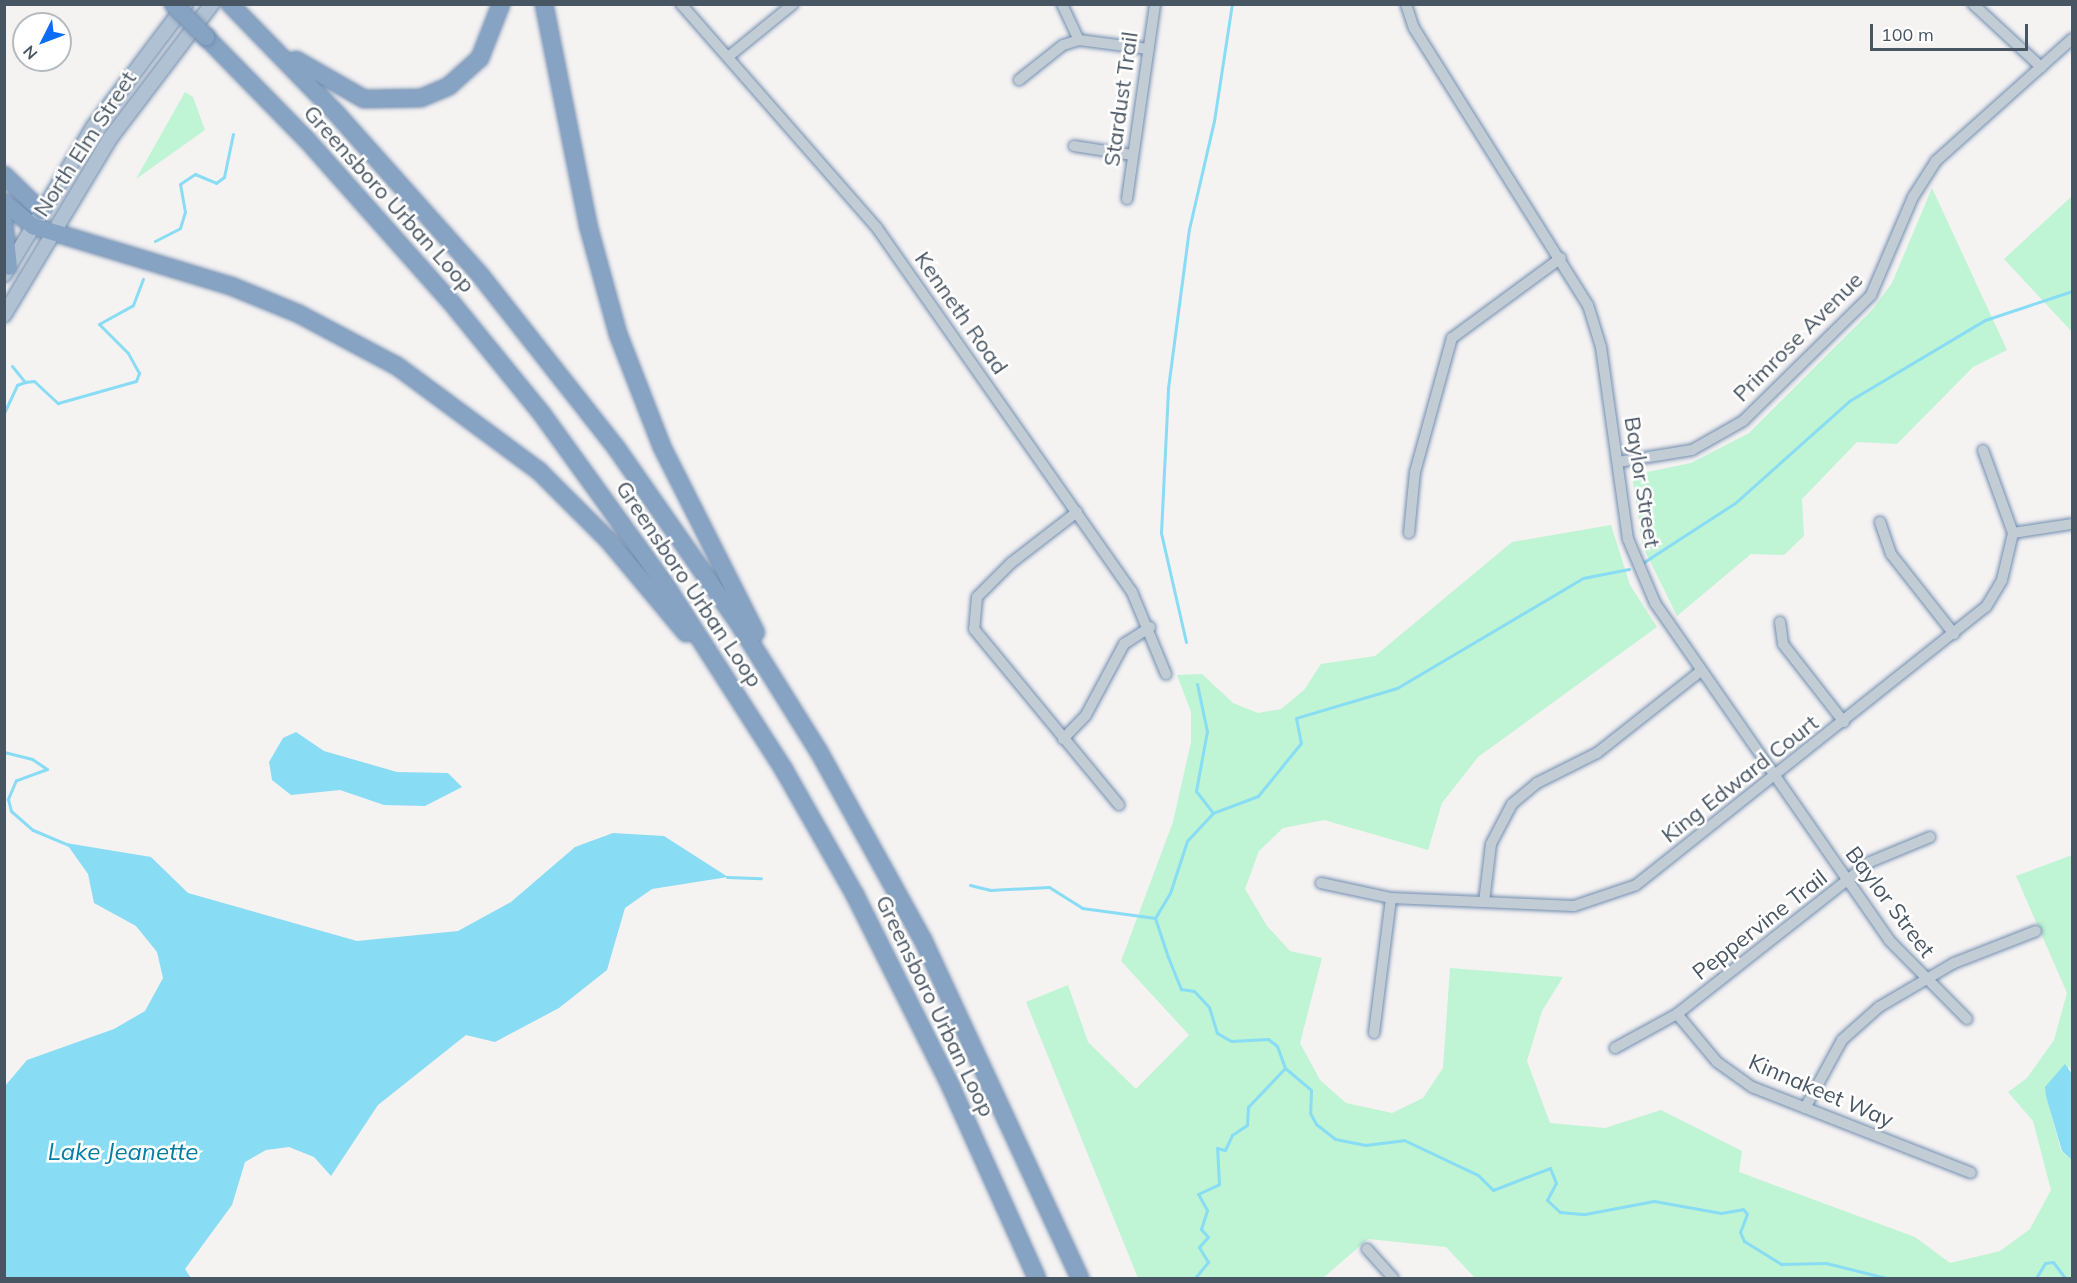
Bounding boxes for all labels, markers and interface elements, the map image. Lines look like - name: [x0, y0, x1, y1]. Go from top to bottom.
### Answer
- north arrow: [12, 12, 72, 72]
- scale bar: [1873, 12, 2030, 50]
- text: 100 m: [1881, 23, 1934, 46]
- street label: Stardust Trail: [1098, 30, 1144, 168]
- text: N: [19, 42, 42, 64]
- street label: North Elm Street: [28, 66, 142, 222]
- street label: Greensboro Urban Loop: [298, 100, 480, 298]
- street label: Kenneth Road: [909, 247, 1013, 379]
- street label: Primrose Avenue: [1728, 267, 1868, 407]
- street label: Baylor Street: [1619, 415, 1665, 549]
- street label: Greensboro Urban Loop: [610, 476, 768, 692]
- street label: King Edward Court: [1656, 710, 1824, 848]
- street label: Baylor Street: [1840, 841, 1940, 963]
- street label: Peppervine Trail: [1687, 864, 1833, 986]
- street label: Greensboro Urban Loop: [870, 891, 1000, 1121]
- street label: Kinnakeet Way: [1745, 1049, 1897, 1133]
- water label: Lake Jeanette: [48, 1138, 198, 1166]

